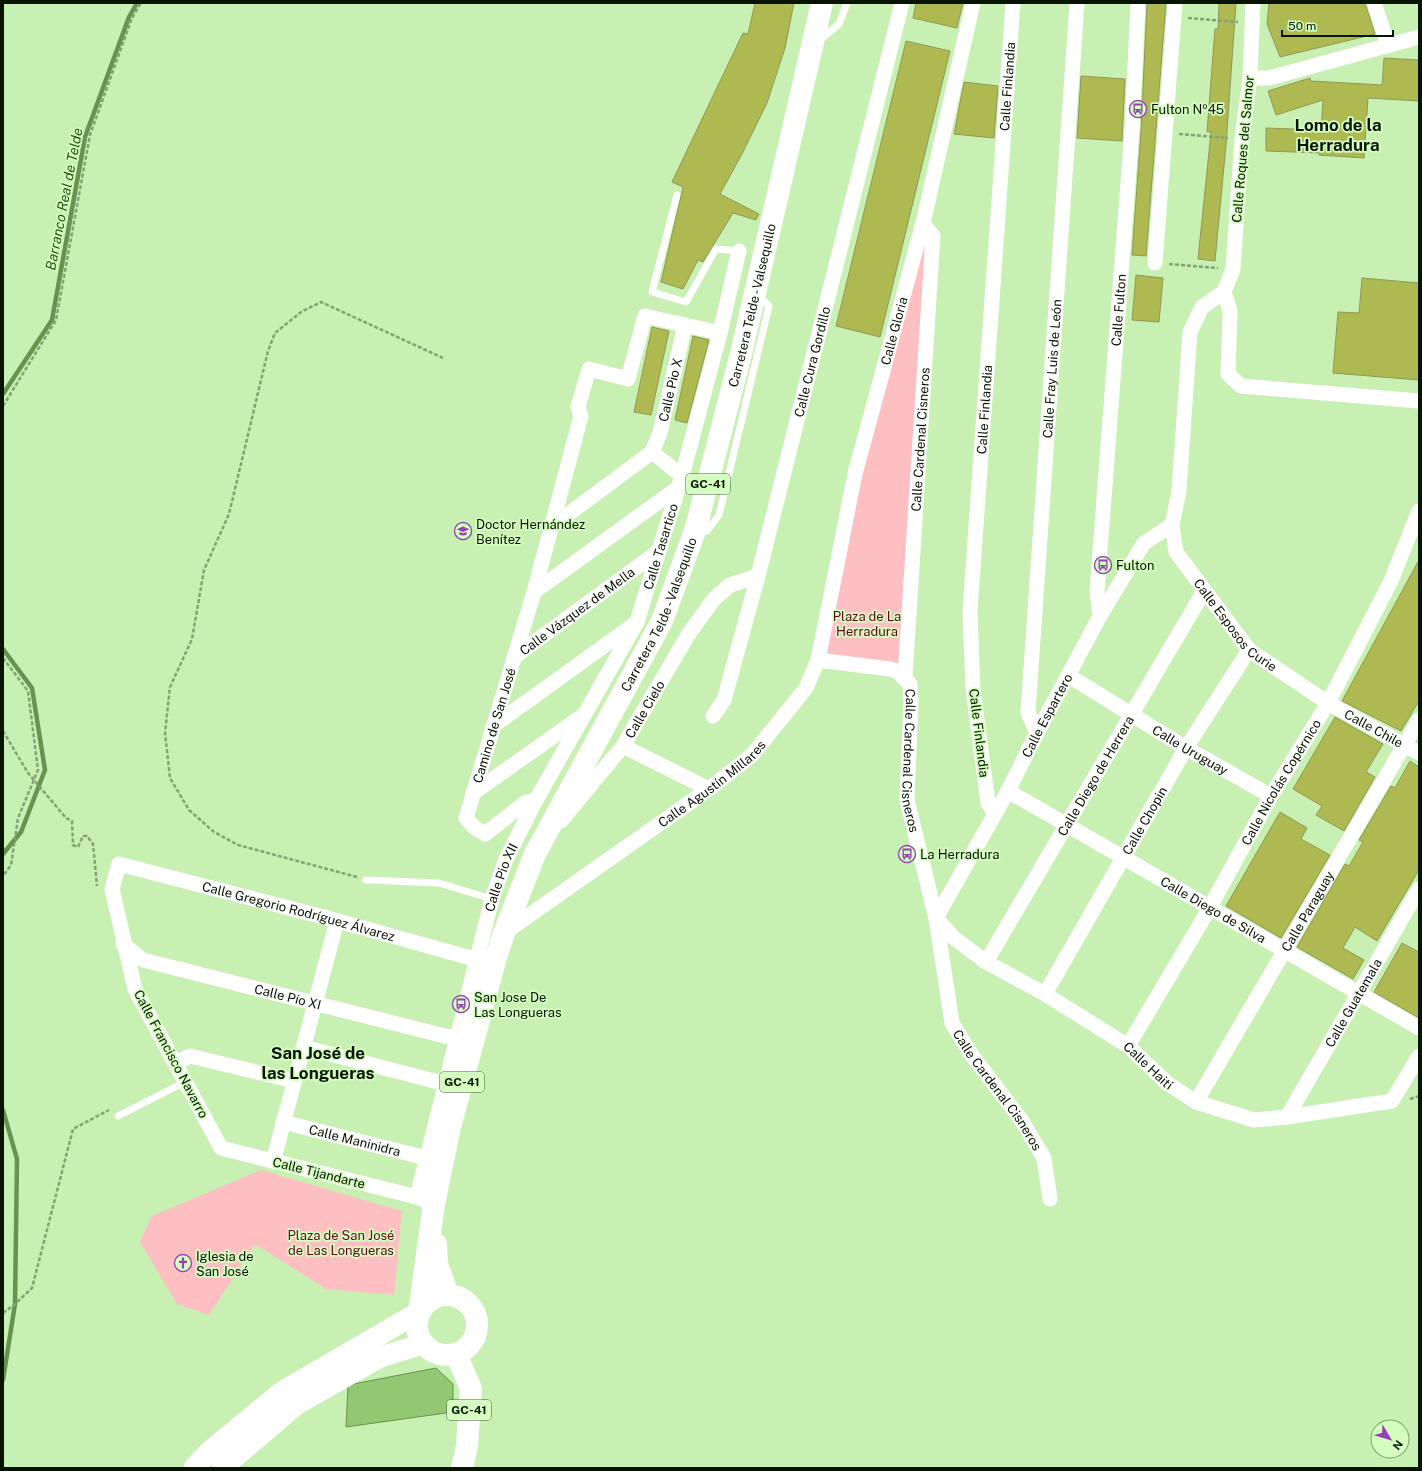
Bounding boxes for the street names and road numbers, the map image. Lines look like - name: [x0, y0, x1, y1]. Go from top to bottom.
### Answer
- street label: Calle Finlandia: [996, 41, 1018, 131]
- street label: Calle Roques del Salmor: [1229, 75, 1257, 223]
- street label: Carretera Telde - Valsequillo: [725, 222, 778, 389]
- street label: Calle Fulton: [1108, 273, 1129, 347]
- street label: Calle Gloria: [877, 295, 910, 367]
- street label: Calle Fray Luis de León: [1039, 299, 1064, 439]
- street label: Calle Cura Gordillo: [791, 305, 833, 419]
- street label: Calle Pio X: [655, 356, 685, 423]
- street label: Calle Finlandia: [974, 364, 995, 455]
- street label: Calle Cardenal Cisneros: [908, 367, 932, 512]
- road number: GC-41: [686, 474, 730, 494]
- street label: Calle Tasartico: [640, 501, 681, 591]
- street label: Carretera Telde - Valsequillo: [618, 535, 699, 694]
- street label: Calle Vázquez de Mella: [517, 564, 637, 658]
- street label: Calle Esposos Curie: [1191, 576, 1280, 674]
- street label: Camino de San José: [469, 666, 518, 785]
- street label: Calle Espartero: [1019, 671, 1075, 760]
- street label: Calle Cielo: [622, 678, 667, 741]
- street label: Calle Cardenal Cisneros: [900, 688, 922, 834]
- street label: Calle Finlandia: [966, 688, 992, 778]
- street label: Calle Chile: [1342, 706, 1406, 750]
- street label: Calle Diego de Herrera: [1054, 713, 1137, 838]
- street label: Calle Nicolás Copérnico: [1238, 716, 1324, 848]
- street label: Calle Uruguay: [1150, 722, 1231, 778]
- street label: Calle Agustín Millares: [655, 737, 768, 830]
- street label: Calle Chopin: [1119, 784, 1170, 857]
- street label: Calle Pio XII: [482, 840, 520, 913]
- street label: Calle Paraguay: [1278, 868, 1337, 954]
- street label: Calle Diego de Silva: [1158, 873, 1269, 946]
- street label: Calle Gregorio Rodríguez Álvarez: [201, 878, 397, 944]
- street label: Calle Guatemala: [1322, 956, 1385, 1050]
- street label: Calle Pío XI: [253, 981, 323, 1012]
- street label: Calle Francisco Navarro: [131, 987, 211, 1121]
- street label: Calle Cardenal Cisneros: [950, 1027, 1045, 1153]
- street label: Calle Haití: [1121, 1038, 1176, 1093]
- road number: GC-41: [440, 1072, 484, 1092]
- street label: Calle Maninidra: [307, 1121, 402, 1159]
- street label: Calle Tijandarte: [271, 1154, 367, 1192]
- road number: GC-41: [447, 1400, 491, 1420]

